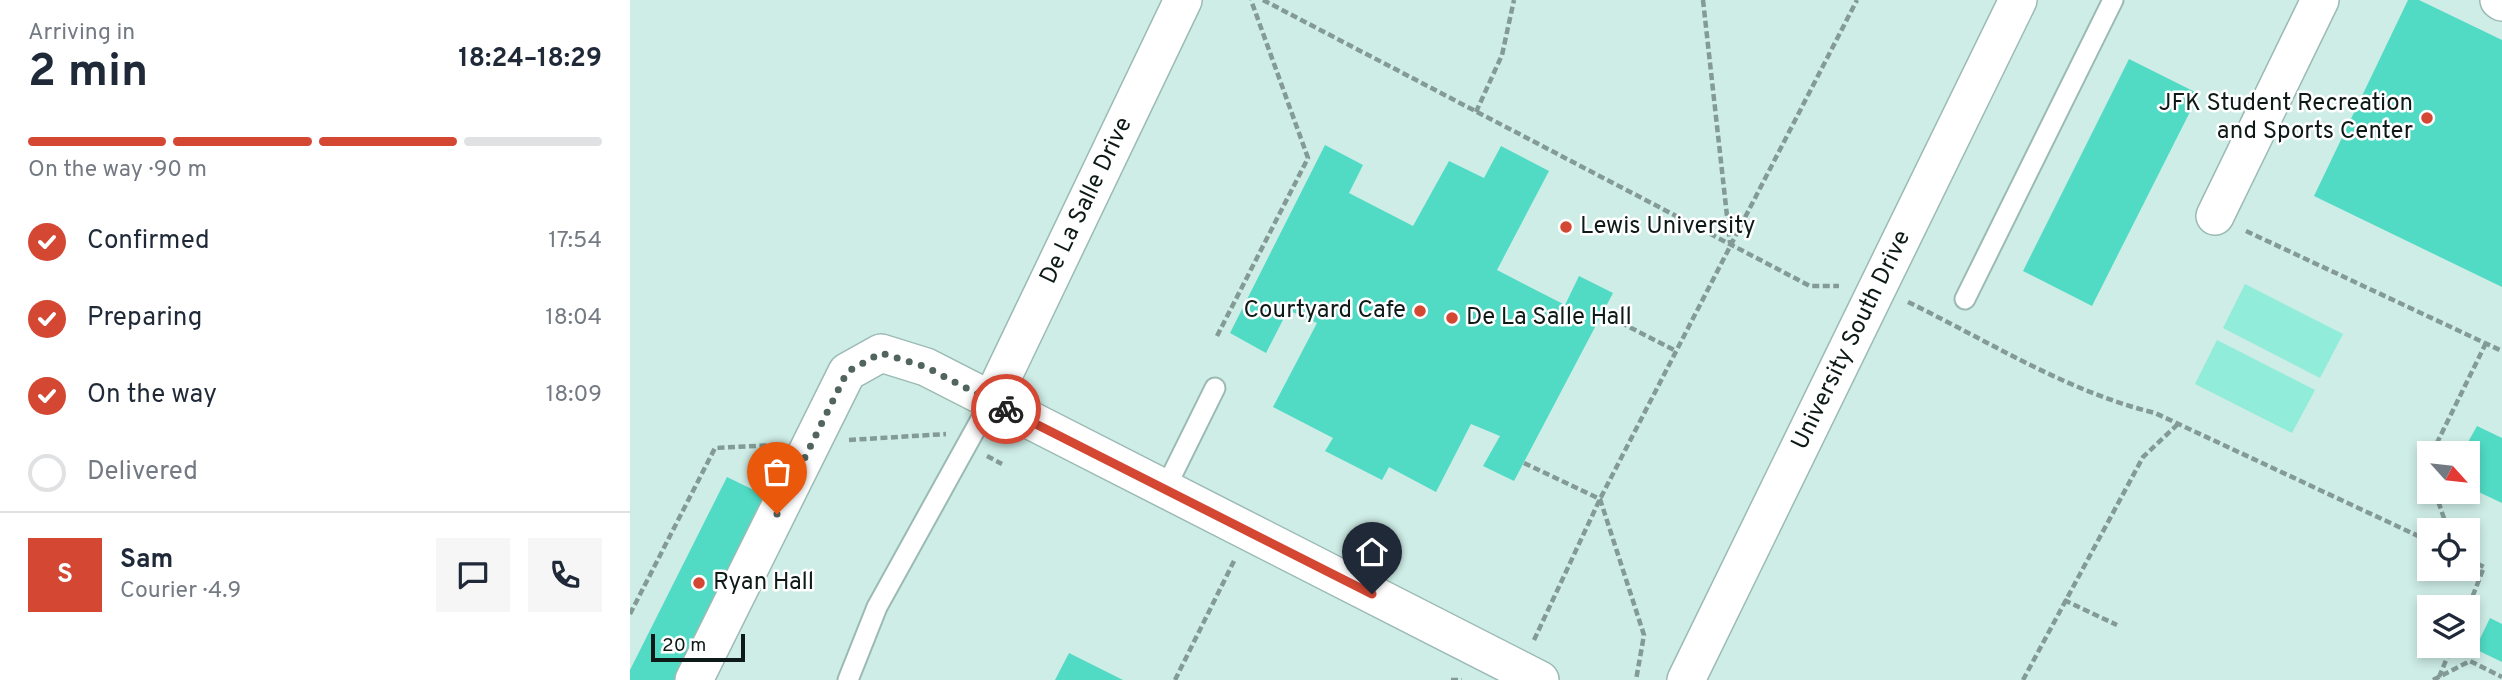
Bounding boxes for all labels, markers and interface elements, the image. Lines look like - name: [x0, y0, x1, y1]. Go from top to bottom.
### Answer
- text: Arriving in: [28, 19, 135, 48]
- text: 18:24–18:29: [458, 43, 602, 76]
- text: 2 min: [28, 44, 148, 103]
- place label: JFK Student Recreation and Sports Center: [2158, 89, 2413, 147]
- marker: JFK Student Recreation and Sports Center: [2419, 110, 2435, 126]
- street label: De La Salle Drive: [1034, 112, 1140, 289]
- text: On the way · 90 m: [28, 156, 207, 185]
- place label: Lewis University: [1580, 212, 1756, 242]
- marker: Lewis University: [1558, 219, 1574, 235]
- icon: check: [28, 223, 66, 261]
- text: Confirmed: [87, 225, 210, 258]
- street label: University South Drive: [1786, 226, 1918, 455]
- text: 17:54: [548, 227, 602, 256]
- place label: Courtyard Cafe: [1243, 296, 1406, 326]
- icon: check: [28, 300, 66, 338]
- text: Preparing: [87, 302, 202, 335]
- marker: Courtyard Cafe: [1412, 303, 1428, 319]
- place label: De La Salle Hall: [1466, 303, 1632, 333]
- text: 18:04: [545, 304, 602, 333]
- marker: De La Salle Hall: [1444, 310, 1460, 326]
- courier: [971, 374, 1041, 444]
- icon: check: [28, 377, 66, 415]
- text: On the way: [87, 379, 217, 412]
- text: 18:09: [546, 381, 602, 410]
- icon: bike: [987, 390, 1025, 428]
- north arrow: [2417, 441, 2480, 504]
- map controls: [2417, 441, 2480, 658]
- pin: [747, 442, 807, 514]
- icon: bag: [758, 453, 796, 491]
- text: Delivered: [87, 456, 198, 489]
- button: locate: [2417, 518, 2480, 581]
- pin: [1342, 522, 1402, 594]
- icon: home: [1353, 533, 1391, 571]
- button: chat: [436, 538, 510, 612]
- button: phone: [528, 538, 602, 612]
- text: Sam: [120, 544, 173, 577]
- text: S: [57, 559, 73, 592]
- place label: Ryan Hall: [713, 568, 814, 598]
- marker: Ryan Hall: [691, 575, 707, 591]
- text: Courier · 4.9: [120, 577, 241, 606]
- button: layers: [2417, 595, 2480, 658]
- scale bar: [651, 631, 746, 663]
- text: 20 m: [662, 634, 706, 658]

